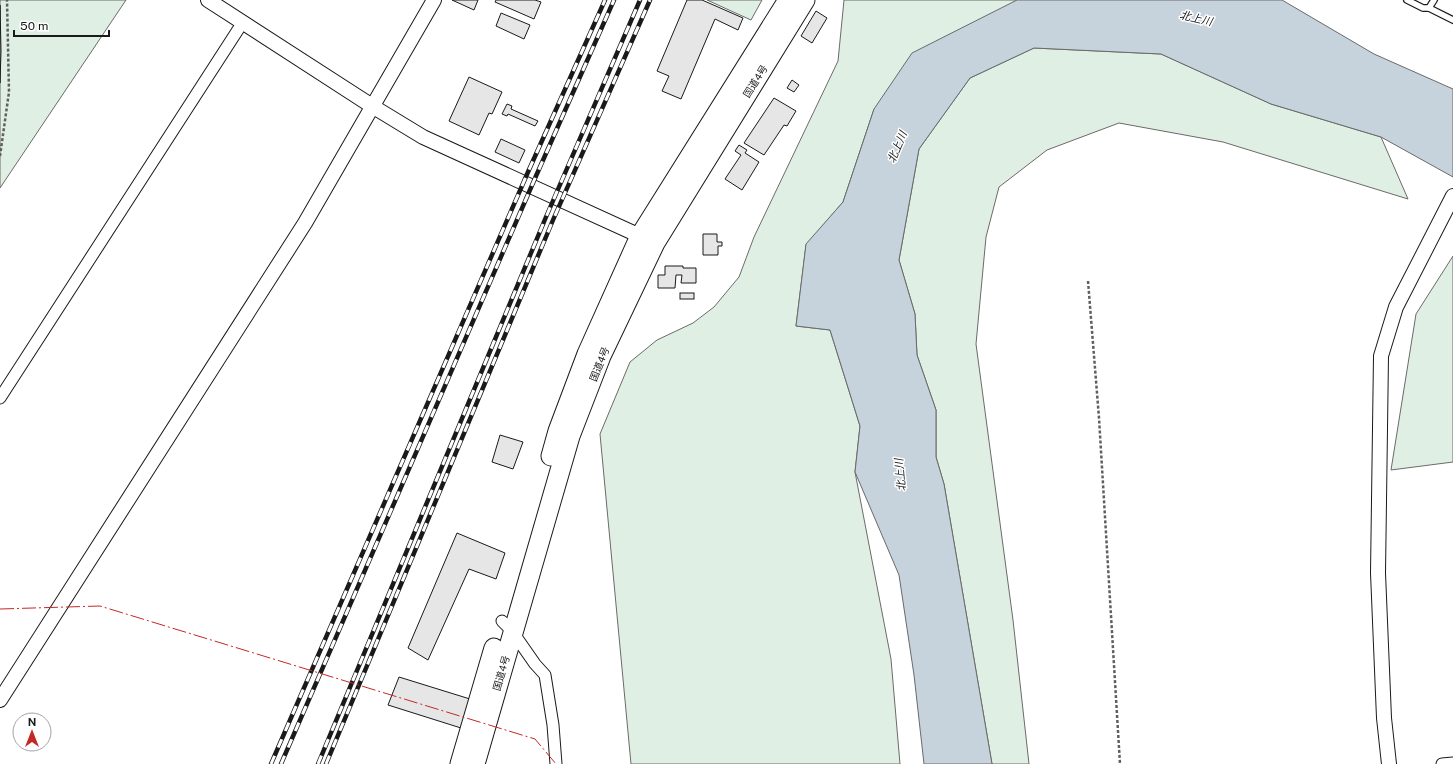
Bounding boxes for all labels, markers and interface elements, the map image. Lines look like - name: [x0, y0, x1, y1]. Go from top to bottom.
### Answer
- water label: 北上川: [1179, 8, 1214, 28]
- scale bar: [14, 12, 109, 38]
- text: 50 m: [20, 19, 48, 33]
- street label: 国道4号: [740, 62, 770, 100]
- water label: 北上川: [885, 129, 909, 165]
- street label: 国道4号: [587, 345, 611, 383]
- water label: 北上川: [892, 457, 907, 492]
- street label: 国道4号: [490, 654, 512, 692]
- north arrow: [12, 712, 52, 752]
- text: N: [28, 716, 36, 728]

